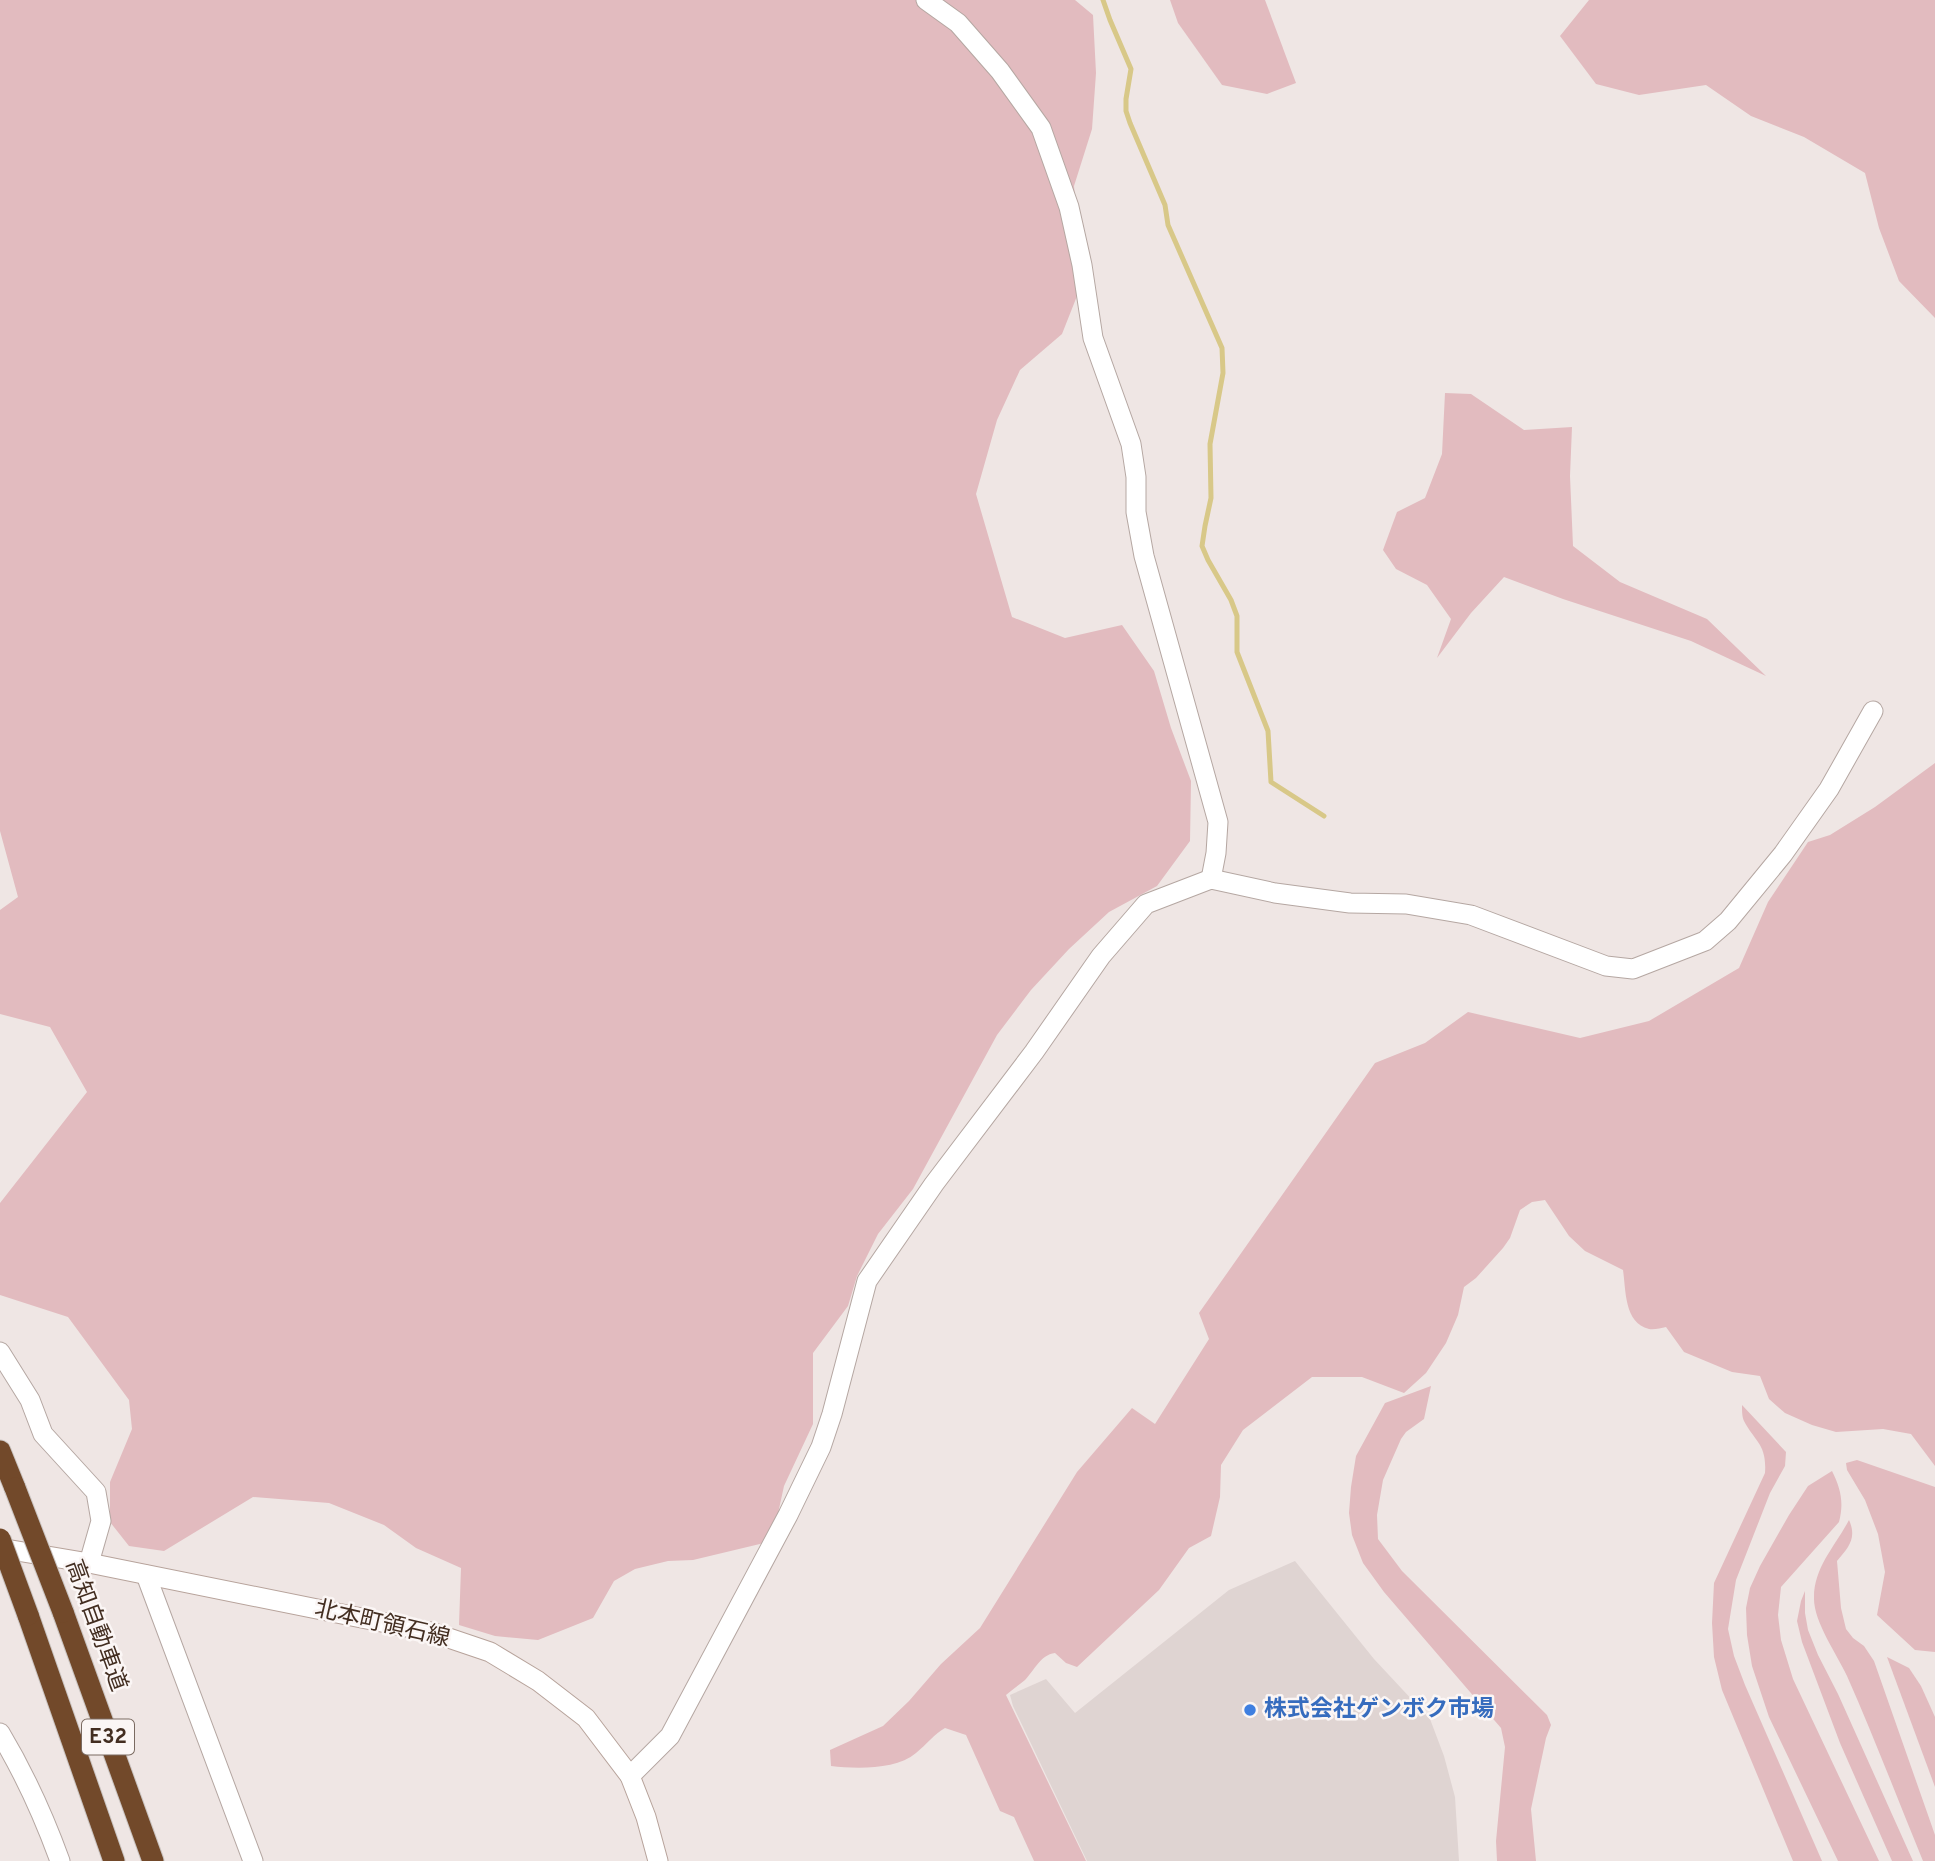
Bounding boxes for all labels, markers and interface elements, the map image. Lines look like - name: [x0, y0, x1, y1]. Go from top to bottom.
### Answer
- street label: 高知自動車道: [58, 1556, 132, 1696]
- street label: 北本町領石線: [312, 1595, 452, 1655]
- place label: 株式会社ゲンボク市場: [1264, 1696, 1494, 1725]
- marker: 株式会社ゲンボク市場: [1242, 1702, 1258, 1718]
- road number: E32: [82, 1720, 134, 1754]

